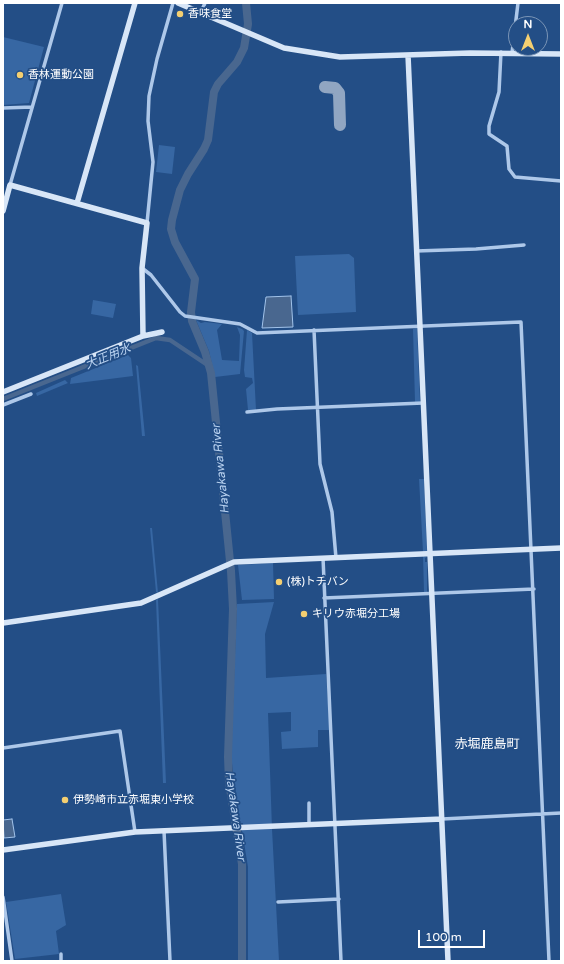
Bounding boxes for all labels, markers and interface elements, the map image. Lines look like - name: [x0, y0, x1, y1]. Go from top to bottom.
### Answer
- place label: 香味食堂: [188, 7, 232, 21]
- marker: 香味食堂: [175, 9, 185, 19]
- north arrow: [508, 16, 548, 56]
- text: N: [524, 18, 532, 31]
- place label: 香林運動公園: [28, 68, 94, 82]
- marker: 香林運動公園: [15, 70, 25, 80]
- water label: 大正用水: [83, 341, 133, 373]
- water label: Hayakawa River: [209, 423, 233, 515]
- place label: (株)トチバン: [287, 575, 349, 589]
- marker: (株)トチバン: [274, 577, 284, 587]
- place label: キリウ赤堀分工場: [312, 607, 400, 621]
- marker: キリウ赤堀分工場: [299, 609, 309, 619]
- district label: 赤堀鹿島町: [455, 737, 519, 753]
- water label: Hayakawa River: [222, 770, 248, 862]
- place label: 伊勢崎市立赤堀東小学校: [73, 793, 194, 807]
- marker: 伊勢崎市立赤堀東小学校: [60, 795, 70, 805]
- scale bar: [420, 922, 487, 948]
- text: 100 m: [425, 930, 462, 944]

